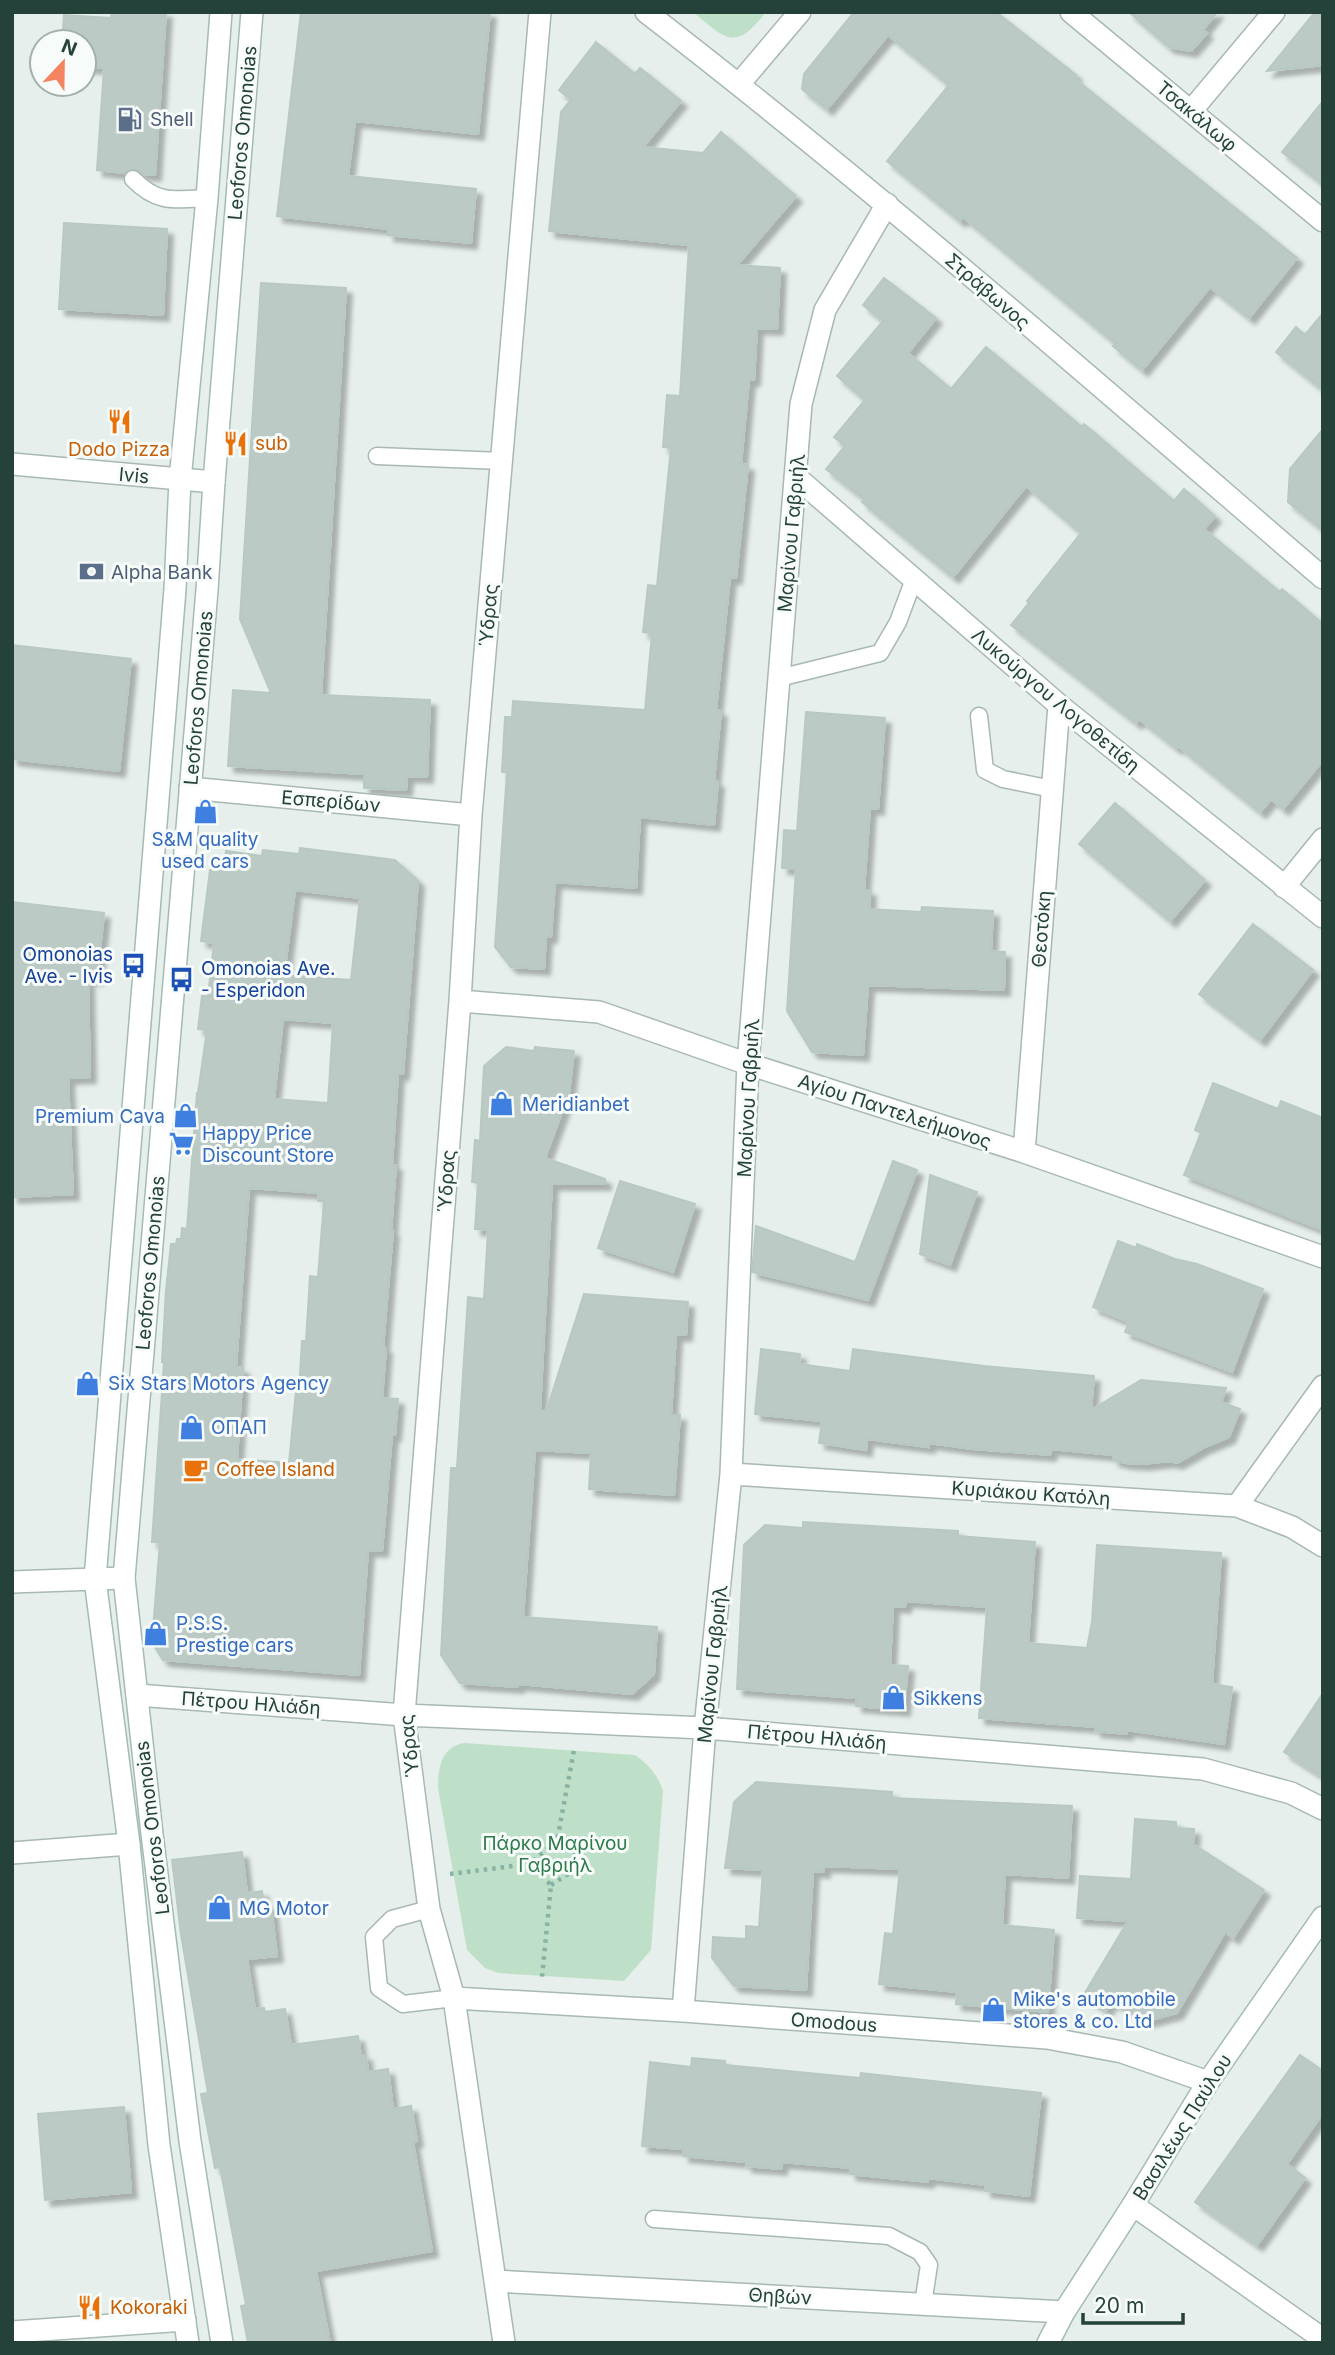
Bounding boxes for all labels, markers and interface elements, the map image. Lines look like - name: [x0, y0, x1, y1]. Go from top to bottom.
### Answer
- north arrow: [28, 28, 98, 98]
- text: N: [58, 34, 80, 61]
- street label: Leoforos Omonoias: [223, 45, 262, 221]
- street label: Τσακάλωφ: [1152, 76, 1242, 157]
- fuel station icon: Shell: [116, 105, 144, 133]
- place label: Shell: [150, 108, 194, 131]
- street label: Στράβωνος: [941, 248, 1035, 334]
- restaurant icon: Dodo Pizza: [105, 407, 133, 435]
- restaurant icon: sub: [221, 429, 249, 457]
- place label: sub: [255, 432, 288, 455]
- place label: Dodo Pizza: [68, 438, 170, 461]
- street label: Μαρίνου Γαβριήλ: [773, 453, 810, 613]
- street label: Ivis: [118, 463, 150, 488]
- bank icon: Alpha Bank: [77, 558, 105, 586]
- place label: Alpha Bank: [111, 561, 213, 584]
- street label: Ύδρας: [474, 583, 503, 647]
- street label: Leoforos Omonoias: [179, 610, 218, 786]
- street label: Λυκούργου Λογοθετίδη: [967, 623, 1144, 777]
- street label: Εσπερίδων: [280, 786, 382, 817]
- shop icon: S&M quality used cars: [191, 797, 219, 825]
- place label: S&M quality used cars: [152, 828, 259, 873]
- street label: Θεοτόκη: [1027, 890, 1056, 968]
- place label: Omonoias Ave. - Ivis: [23, 943, 113, 988]
- bus stop icon: Omonoias Ave. - Ivis: [119, 951, 147, 979]
- place label: Omonoias Ave. - Esperidon: [201, 957, 336, 1002]
- bus stop icon: Omonoias Ave. - Esperidon: [167, 965, 195, 993]
- street label: Μαρίνου Γαβριήλ: [733, 1018, 764, 1178]
- street label: Αγίου Παντελεήμονος: [795, 1069, 994, 1154]
- shop icon: Meridianbet: [488, 1090, 516, 1118]
- place label: Meridianbet: [522, 1093, 629, 1116]
- shop icon: Premium Cava: [171, 1102, 199, 1130]
- place label: Premium Cava: [35, 1105, 165, 1128]
- place label: Happy Price Discount Store: [202, 1122, 334, 1167]
- supermarket icon: Happy Price Discount Store: [168, 1130, 196, 1158]
- street label: Ύδρας: [433, 1149, 460, 1213]
- street label: Leoforos Omonoias: [131, 1175, 170, 1351]
- shop icon: Six Stars Motors Agency: [74, 1369, 102, 1397]
- place label: Six Stars Motors Agency: [108, 1372, 329, 1395]
- shop icon: ΟΠΑΠ: [177, 1413, 205, 1441]
- place label: ΟΠΑΠ: [211, 1416, 267, 1439]
- cafe icon: Coffee Island: [182, 1455, 210, 1483]
- place label: Coffee Island: [216, 1458, 335, 1481]
- street label: Κυριάκου Κατόλη: [951, 1476, 1111, 1511]
- street label: Μαρίνου Γαβριήλ: [693, 1584, 732, 1744]
- place label: P.S.S. Prestige cars: [176, 1612, 294, 1657]
- shop icon: P.S.S. Prestige cars: [142, 1620, 170, 1648]
- shop icon: Sikkens: [879, 1684, 907, 1712]
- street label: Πέτρου Ηλιάδη: [181, 1687, 321, 1720]
- place label: Sikkens: [913, 1687, 983, 1710]
- street label: Ύδρας: [395, 1713, 424, 1778]
- street label: Πέτρου Ηλιάδη: [746, 1720, 887, 1755]
- street label: Leoforos Omonoias: [130, 1740, 175, 1916]
- park label: Πάρκο Μαρίνου Γαβριήλ: [482, 1832, 628, 1877]
- shop icon: MG Motor: [205, 1894, 233, 1922]
- place label: MG Motor: [239, 1897, 329, 1920]
- place label: Mike's automobile stores & co. Ltd: [1013, 1988, 1176, 2033]
- shop icon: Mike's automobile stores & co. Ltd: [979, 1996, 1007, 2024]
- street label: Omodous: [790, 2008, 878, 2037]
- street label: Βασιλέως Παύλου: [1128, 2050, 1237, 2205]
- scale bar: [1083, 2282, 1183, 2326]
- street label: Θηβών: [748, 2283, 812, 2310]
- restaurant icon: Kokoraki: [76, 2293, 104, 2321]
- text: 20 m: [1094, 2293, 1144, 2318]
- place label: Kokoraki: [110, 2296, 188, 2319]

